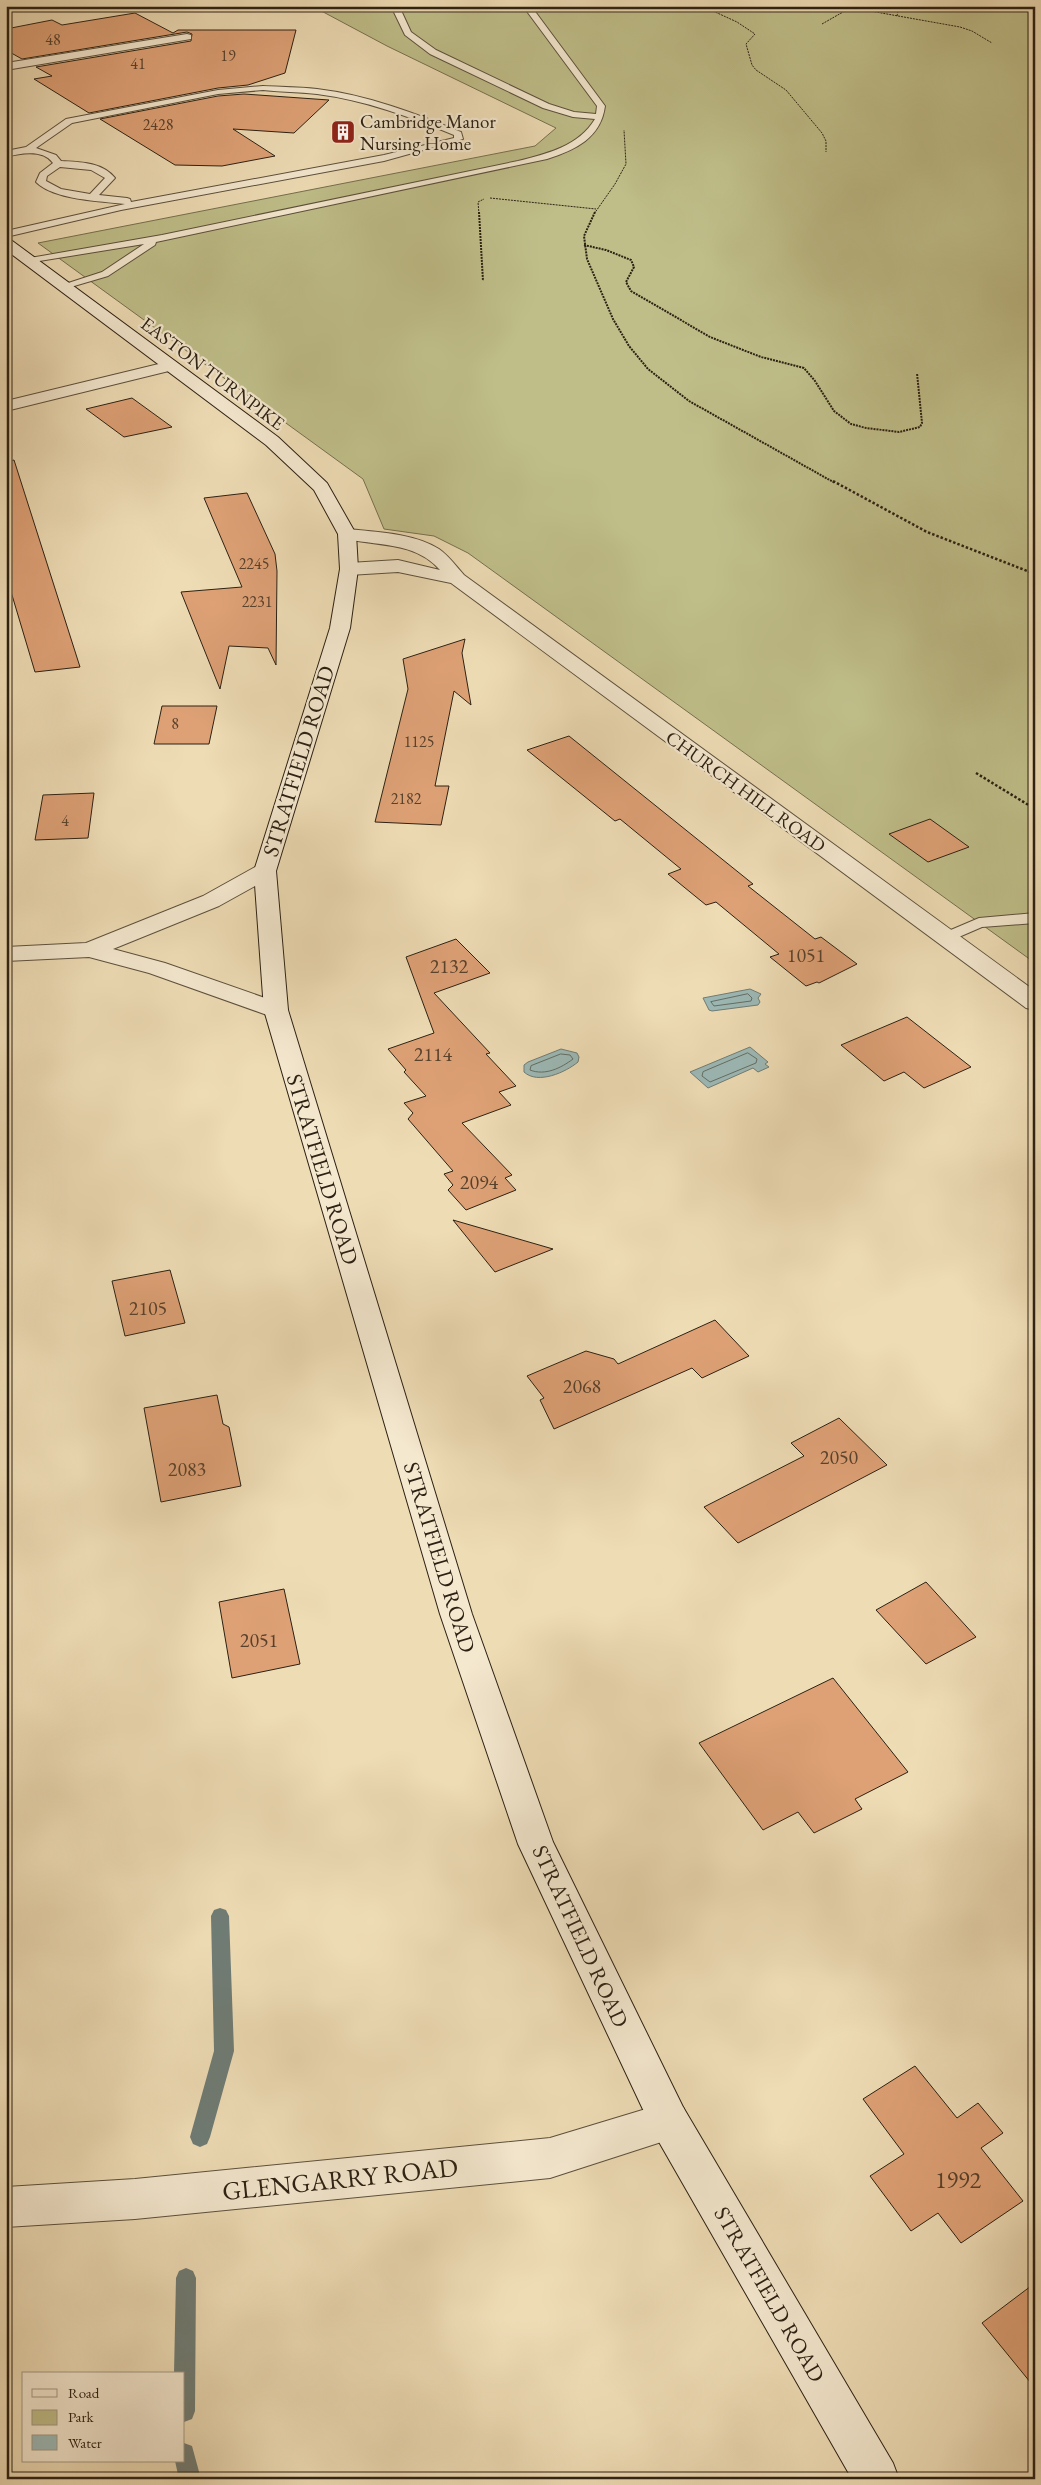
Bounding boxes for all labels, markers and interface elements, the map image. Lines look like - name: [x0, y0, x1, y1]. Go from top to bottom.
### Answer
- house number: 48: [45, 29, 61, 50]
- house number: 19: [220, 45, 236, 66]
- house number: 41: [130, 53, 146, 74]
- place label: Cambridge Manor Nursing Home: [360, 109, 496, 156]
- house number: 2428: [143, 114, 174, 135]
- building icon: Cambridge Manor Nursing Home: [330, 119, 356, 145]
- street label: EASTON TURNPIKE: [136, 311, 290, 436]
- house number: 2245: [239, 553, 269, 574]
- house number: 2231: [242, 591, 272, 612]
- street label: STRATFIELD ROAD: [256, 662, 341, 860]
- house number: 8: [171, 713, 179, 734]
- street label: CHURCH HILL ROAD: [661, 725, 831, 858]
- house number: 1125: [404, 731, 434, 752]
- house number: 2182: [391, 788, 422, 809]
- house number: 4: [61, 810, 69, 831]
- house number: 1051: [787, 942, 825, 968]
- house number: 2132: [430, 953, 469, 979]
- house number: 2114: [414, 1041, 453, 1067]
- street label: STRATFIELD ROAD: [280, 1070, 365, 1268]
- house number: 2094: [460, 1169, 499, 1195]
- house number: 2105: [129, 1295, 167, 1321]
- house number: 2068: [563, 1373, 601, 1399]
- house number: 2050: [820, 1444, 859, 1470]
- house number: 2083: [168, 1456, 206, 1482]
- street label: STRATFIELD ROAD: [397, 1458, 482, 1656]
- house number: 2051: [240, 1627, 278, 1653]
- street label: STRATFIELD ROAD: [526, 1840, 636, 2032]
- street label: GLENGARRY ROAD: [220, 2150, 460, 2208]
- house number: 1992: [935, 2164, 982, 2195]
- street label: STRATFIELD ROAD: [708, 2201, 832, 2387]
- legend: [22, 2372, 185, 2462]
- text: Road: [68, 2383, 100, 2402]
- text: Park: [68, 2407, 95, 2426]
- text: Water: [68, 2433, 102, 2452]

